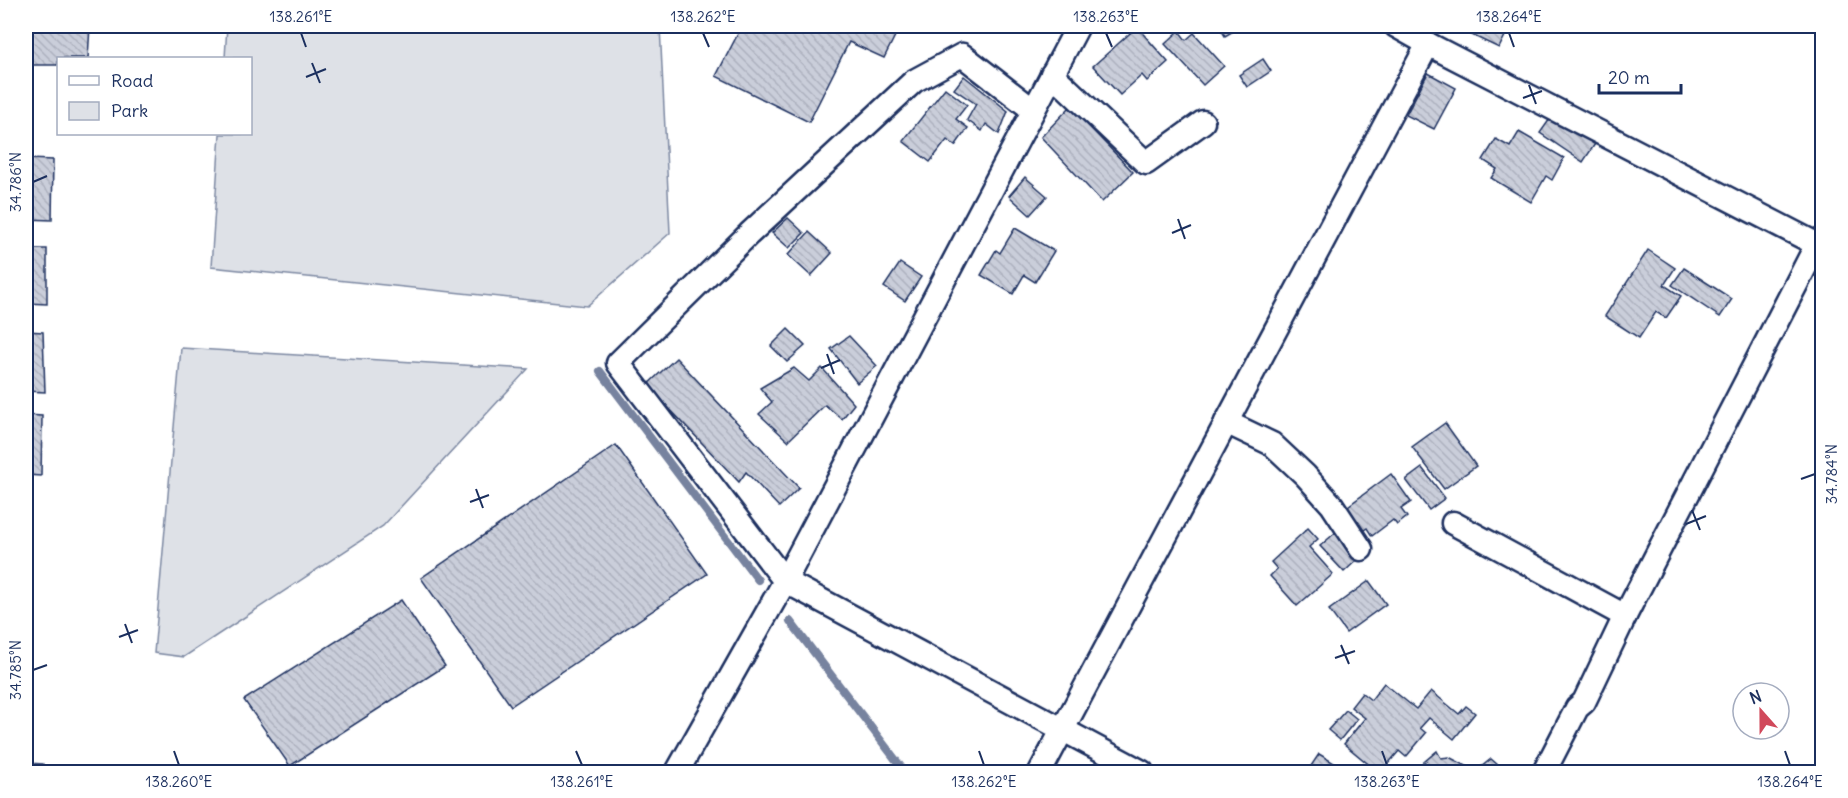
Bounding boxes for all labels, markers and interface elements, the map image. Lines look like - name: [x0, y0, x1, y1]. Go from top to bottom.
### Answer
- text: 138.261°E: [270, 7, 333, 26]
- text: 138.262°E: [670, 7, 736, 26]
- text: 138.263°E: [1073, 7, 1139, 26]
- text: 138.264°E: [1476, 7, 1542, 26]
- legend: [57, 57, 252, 135]
- scale bar: [1599, 57, 1682, 95]
- text: 20 m: [1608, 66, 1650, 89]
- text: Road: [111, 69, 154, 92]
- text: Park: [111, 99, 148, 122]
- text: 34.786°N: [6, 152, 25, 212]
- text: 34.784°N: [1822, 444, 1841, 504]
- text: 34.785°N: [6, 640, 25, 700]
- north arrow: [1731, 681, 1791, 741]
- text: N: [1747, 686, 1764, 708]
- text: 138.260°E: [146, 772, 213, 791]
- text: 138.261°E: [551, 772, 614, 791]
- text: 138.262°E: [951, 772, 1017, 791]
- text: 138.263°E: [1354, 772, 1420, 791]
- text: 138.264°E: [1757, 772, 1823, 791]

